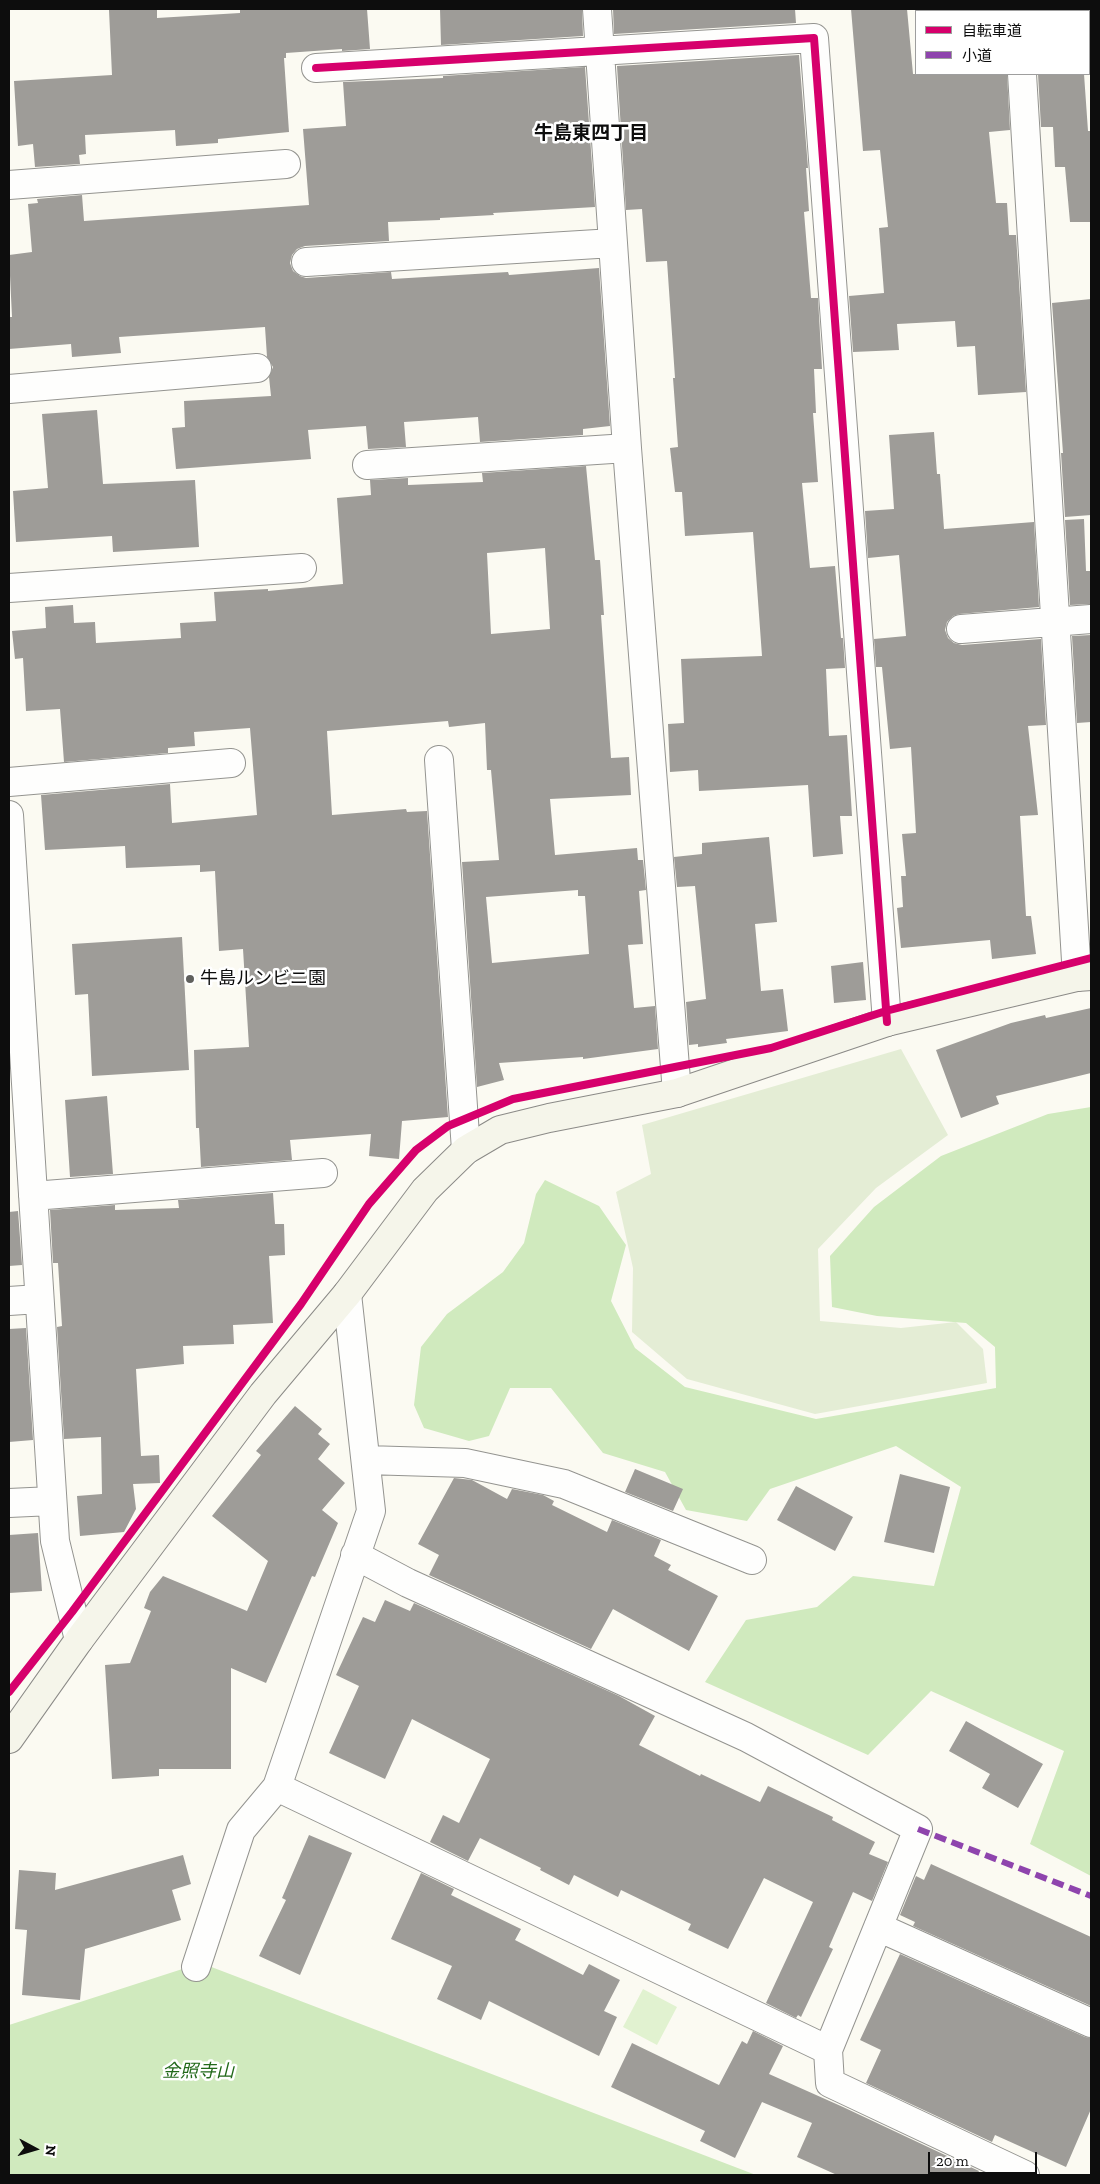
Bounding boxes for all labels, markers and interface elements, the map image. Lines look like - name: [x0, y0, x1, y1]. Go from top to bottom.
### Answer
- legend: [915, 10, 1090, 75]
- text: 自転車道: [962, 22, 1022, 40]
- text: 小道: [962, 47, 992, 65]
- district label: 牛島東四丁目: [534, 123, 648, 145]
- place label: 牛島ルンビニ園: [200, 968, 326, 990]
- marker: 牛島ルンビニ園: [184, 973, 196, 985]
- park label: 金照寺山: [162, 2061, 234, 2083]
- north arrow: [10, 2124, 60, 2174]
- scale bar: [930, 2142, 1039, 2174]
- text: N: [41, 2144, 59, 2157]
- text: 20 m: [936, 2152, 969, 2170]

